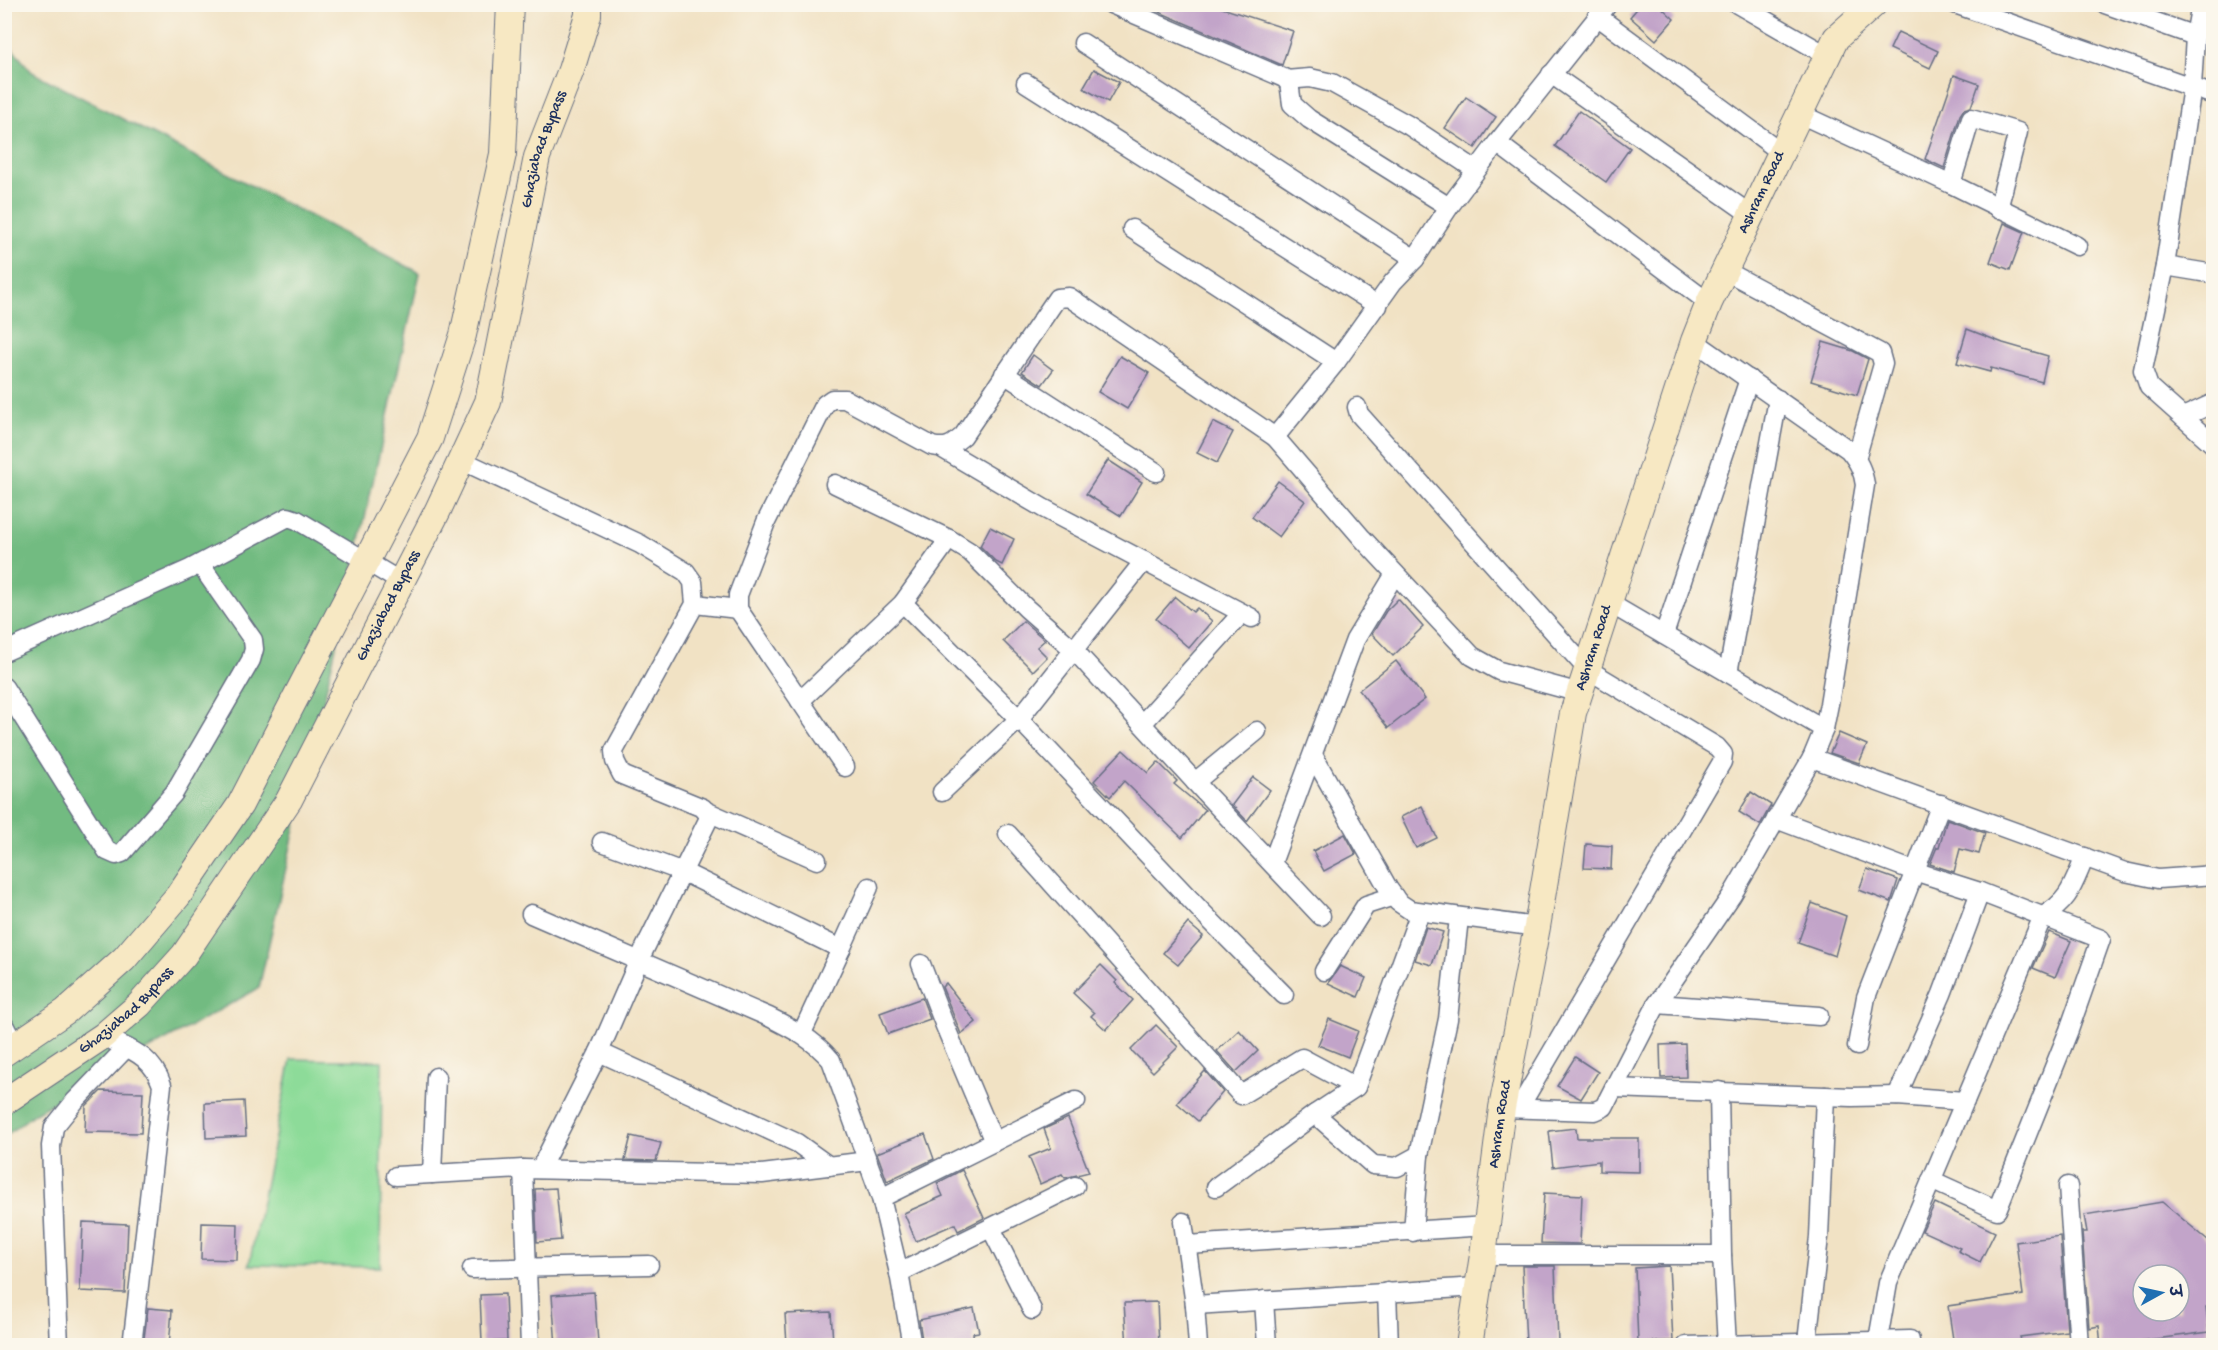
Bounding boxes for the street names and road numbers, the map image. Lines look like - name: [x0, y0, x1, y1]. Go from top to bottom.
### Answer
- street label: Ghaziabad Bypass: [517, 87, 572, 210]
- street label: Ashram Road: [1734, 147, 1790, 237]
- street label: Ghaziabad Bypass: [352, 546, 426, 665]
- street label: Ashram Road: [1571, 601, 1617, 693]
- street label: Ghaziabad Bypass: [75, 962, 179, 1059]
- street label: Ashram Road: [1485, 1077, 1517, 1169]

